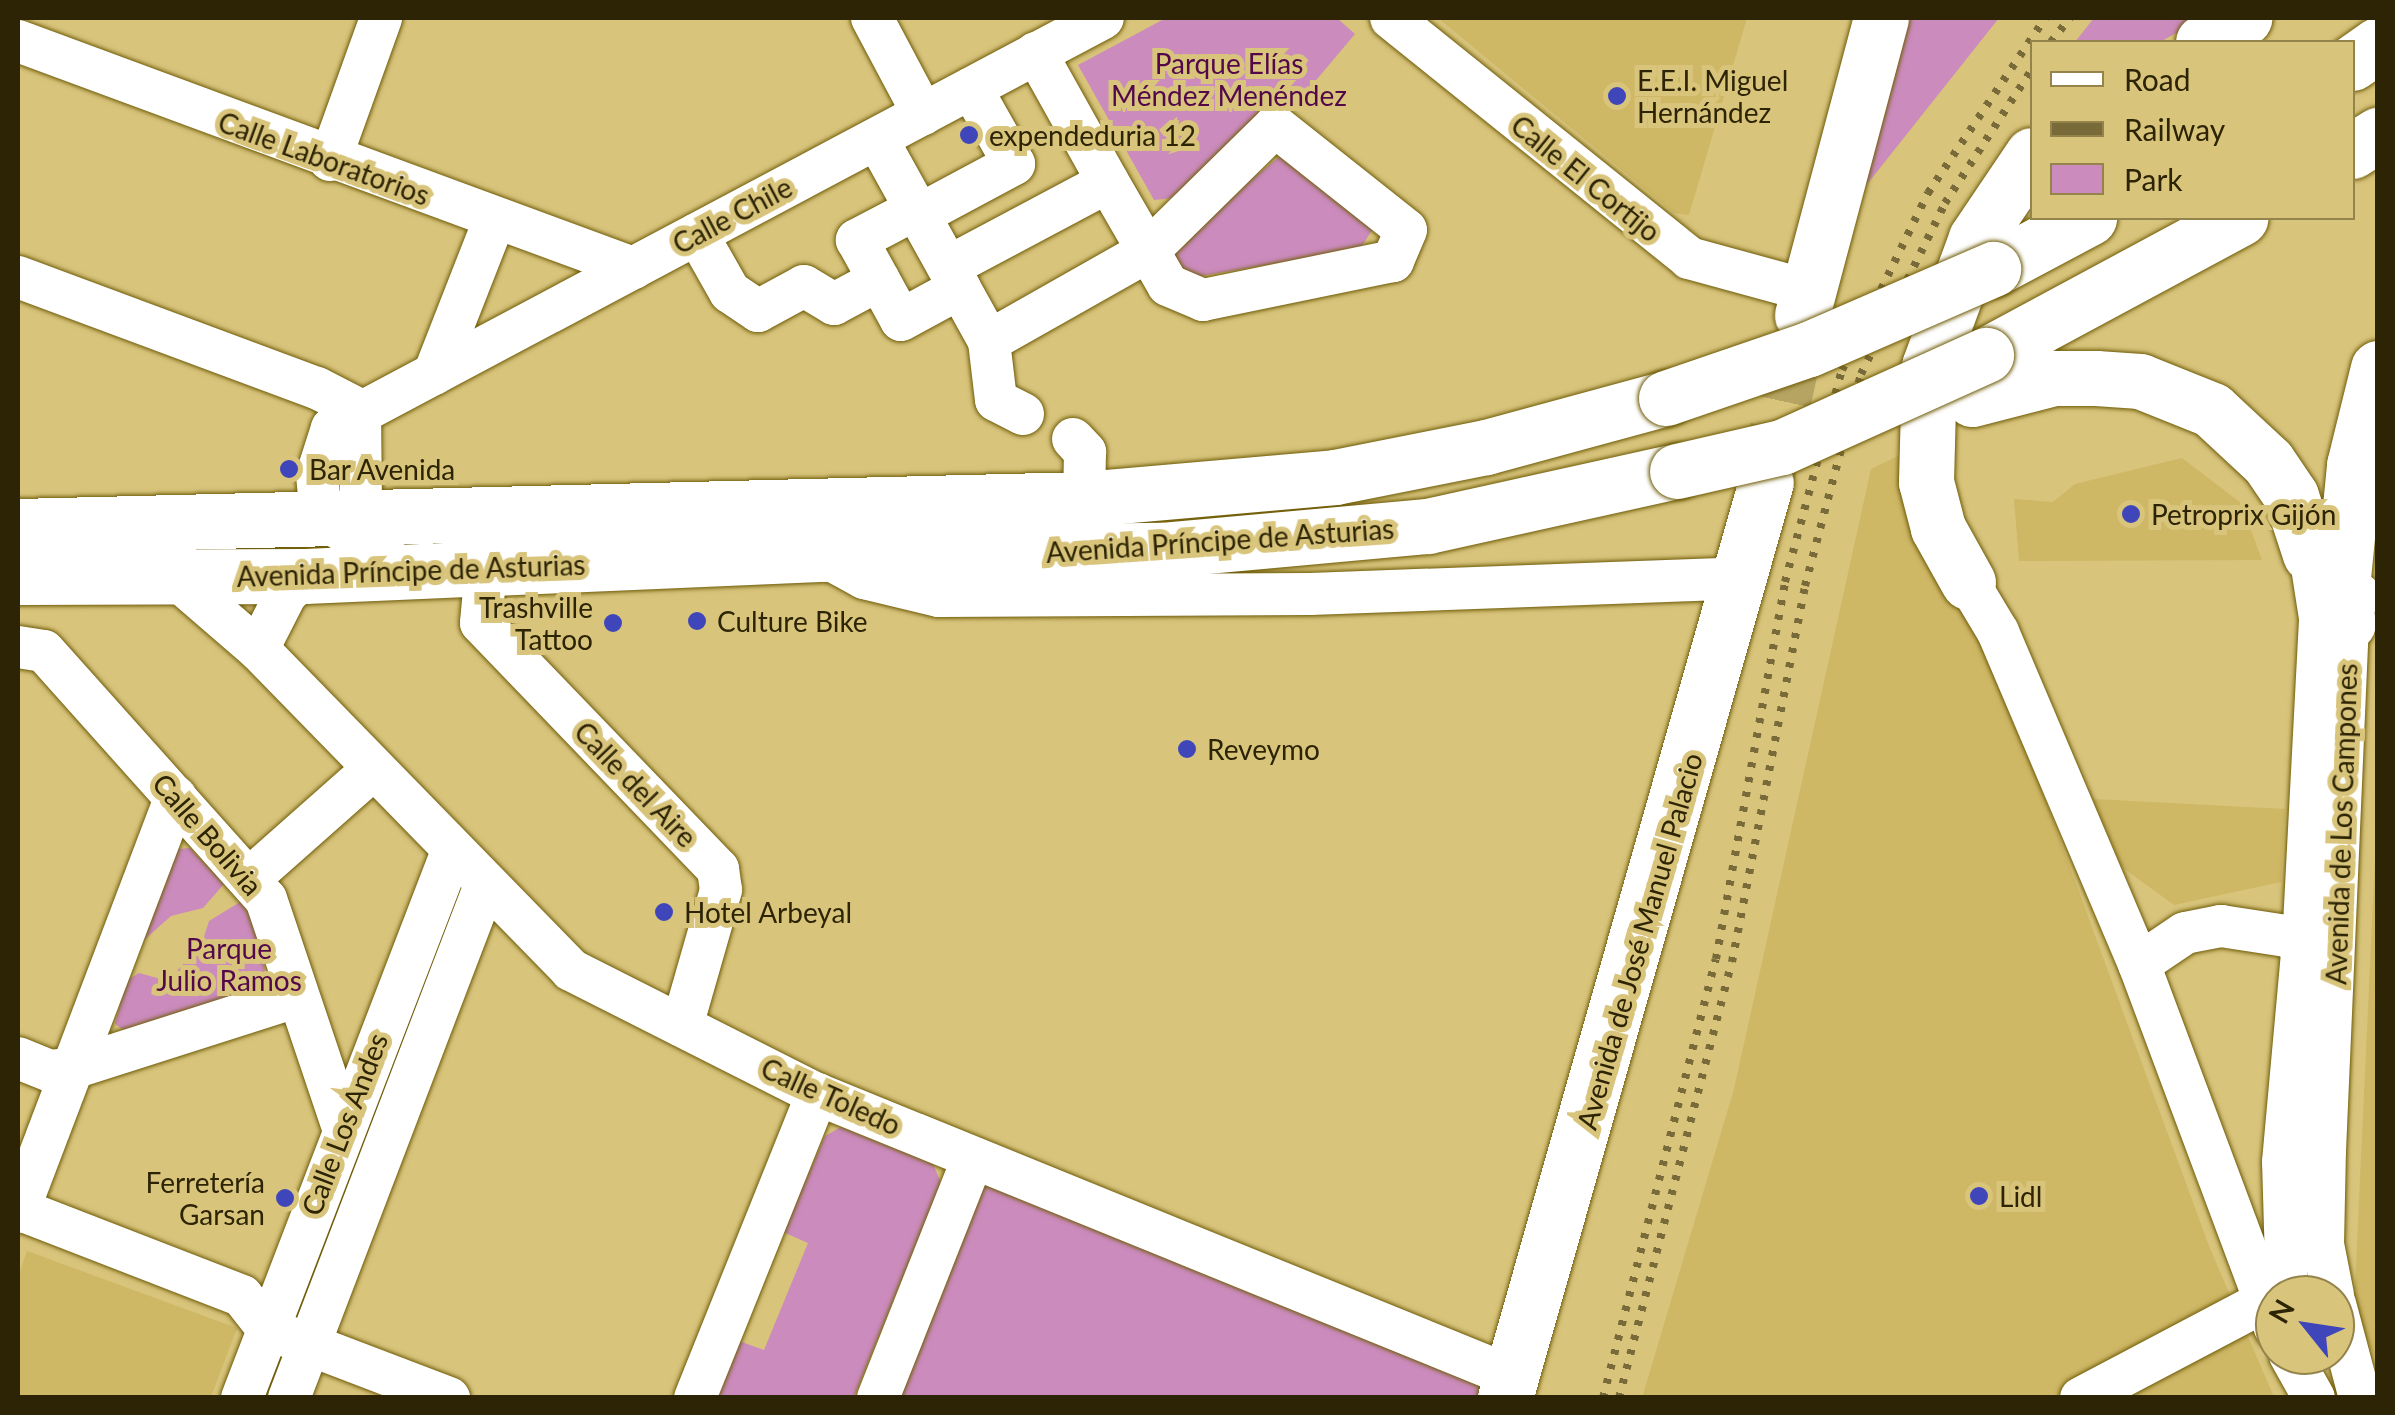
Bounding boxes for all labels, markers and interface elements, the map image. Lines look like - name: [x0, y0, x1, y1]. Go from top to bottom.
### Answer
- legend: [2030, 40, 2355, 220]
- park label: Parque Elías Méndez Menéndez: [1111, 46, 1347, 112]
- text: Road: [2124, 61, 2191, 97]
- place label: E.E.I. Miguel Hernández: [1637, 63, 1788, 129]
- marker: E.E.I. Miguel Hernández: [1606, 85, 1628, 107]
- street label: Calle Laboratorios: [214, 104, 434, 212]
- street label: Calle El Cortijo: [1505, 108, 1667, 248]
- text: Railway: [2124, 111, 2225, 147]
- place label: expendeduria 12: [989, 118, 1196, 152]
- marker: expendeduria 12: [958, 124, 980, 146]
- text: Park: [2124, 161, 2183, 197]
- street label: Calle Chile: [667, 170, 797, 260]
- place label: Bar Avenida: [309, 452, 457, 486]
- marker: Bar Avenida: [278, 458, 300, 480]
- place label: Petroprix Gijón: [2151, 497, 2336, 531]
- marker: Petroprix Gijón: [2120, 503, 2142, 525]
- street label: Avenida Príncipe de Asturias: [1044, 511, 1396, 569]
- street label: Avenida Príncipe de Asturias: [236, 547, 586, 593]
- place label: Trashville Tattoo: [479, 590, 593, 656]
- place label: Culture Bike: [717, 604, 868, 638]
- marker: Culture Bike: [686, 610, 708, 632]
- marker: Trashville Tattoo: [602, 612, 624, 634]
- street label: Avenida de Los Campones: [2319, 663, 2363, 985]
- street label: Calle del Aire: [568, 714, 704, 854]
- place label: Reveymo: [1207, 732, 1320, 766]
- marker: Reveymo: [1176, 738, 1198, 760]
- street label: Avenida de José Manuel Palacio: [1569, 749, 1709, 1133]
- street label: Calle Bolivia: [146, 766, 270, 902]
- place label: Hotel Arbeyal: [684, 895, 853, 929]
- marker: Hotel Arbeyal: [653, 901, 675, 923]
- park label: Parque Julio Ramos: [156, 931, 302, 997]
- street label: Calle Los Andes: [294, 1028, 394, 1220]
- street label: Calle Toledo: [756, 1050, 906, 1142]
- place label: Ferretería Garsan: [146, 1165, 265, 1231]
- place label: Lidl: [1999, 1179, 2042, 1213]
- marker: Lidl: [1968, 1185, 1990, 1207]
- marker: Ferretería Garsan: [274, 1187, 296, 1209]
- north arrow: [2255, 1275, 2355, 1375]
- text: N: [2261, 1293, 2301, 1329]

